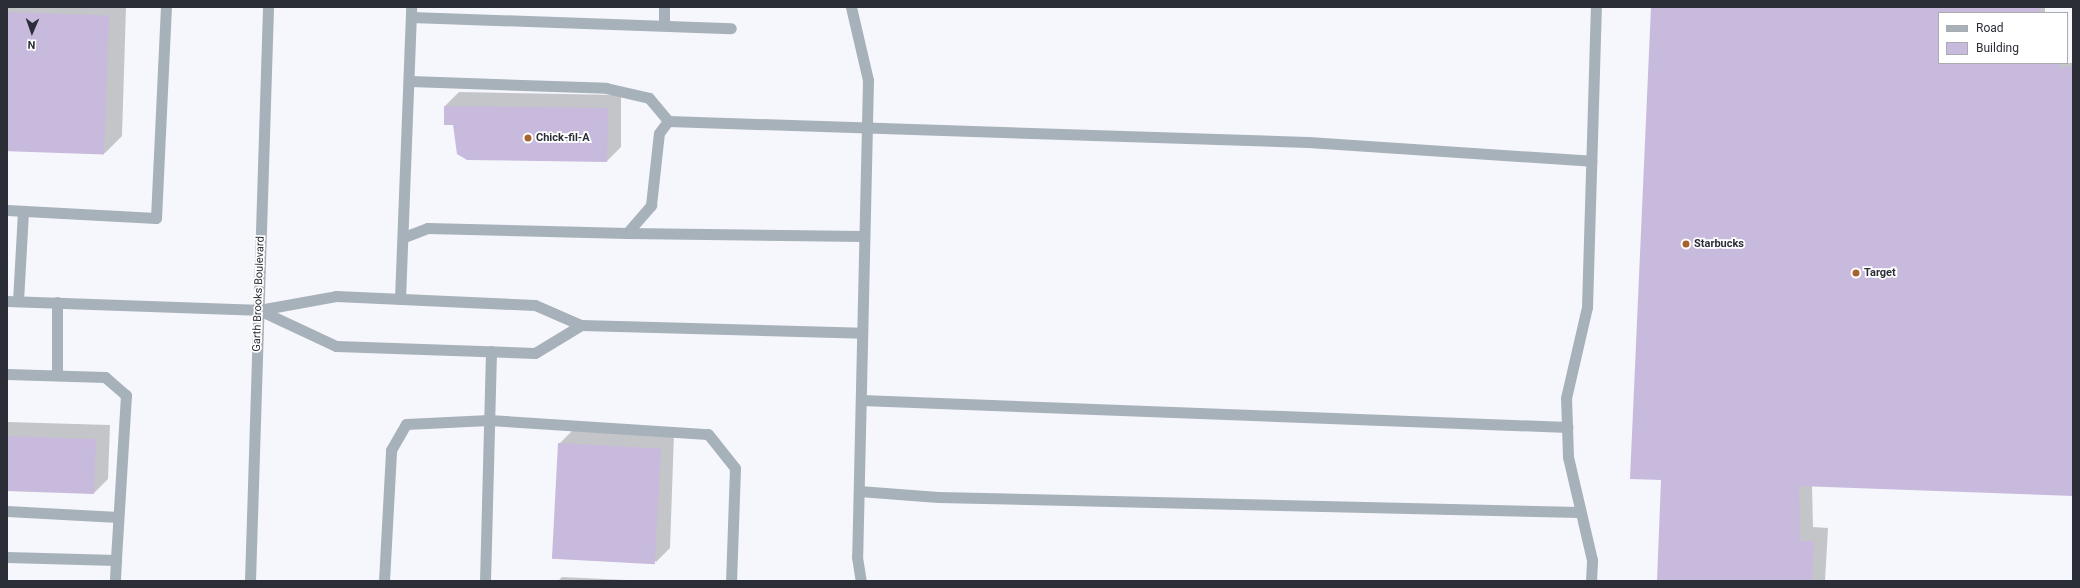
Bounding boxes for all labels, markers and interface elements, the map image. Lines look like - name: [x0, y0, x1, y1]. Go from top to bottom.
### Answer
- north arrow: [12, 12, 52, 52]
- legend: [1938, 12, 2068, 64]
- text: Road: [1976, 21, 2004, 35]
- text: N: [27, 38, 36, 51]
- text: Building: [1976, 41, 2019, 55]
- place label: Chick-fil-A: [536, 131, 590, 145]
- marker: Chick-fil-A: [523, 133, 533, 143]
- street label: Garth Brooks Boulevard: [250, 236, 268, 352]
- place label: Starbucks: [1694, 237, 1744, 251]
- marker: Starbucks: [1681, 239, 1691, 249]
- place label: Target: [1864, 266, 1896, 280]
- marker: Target: [1851, 268, 1861, 278]

